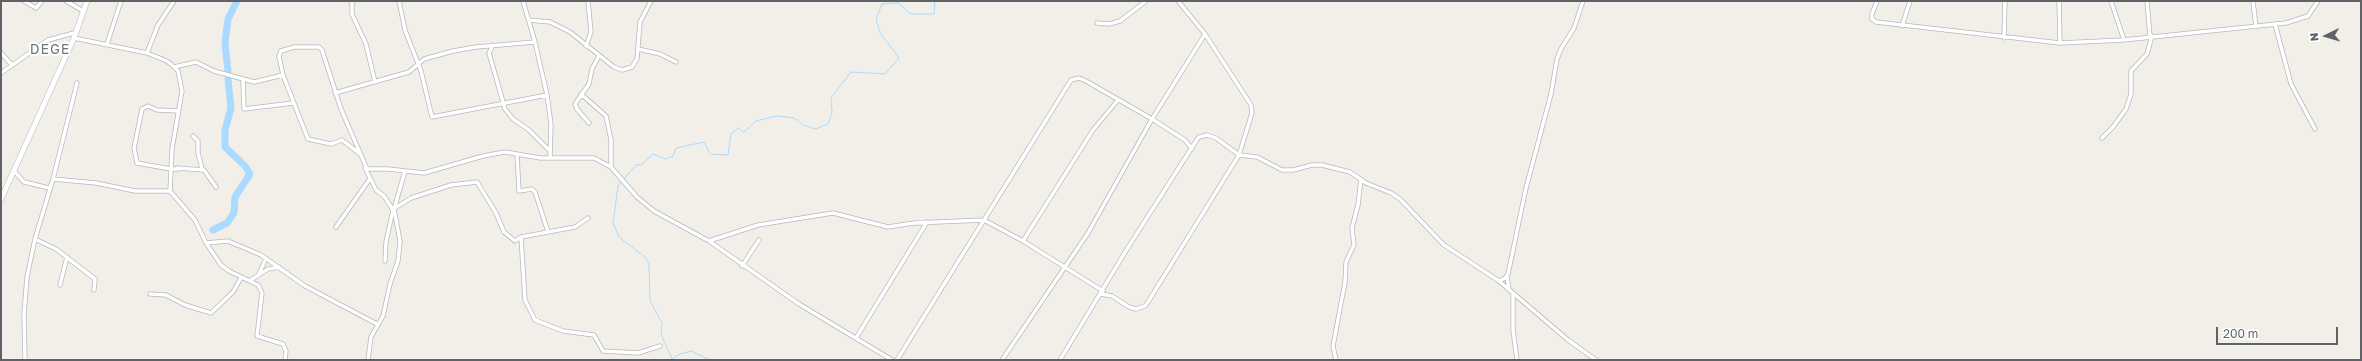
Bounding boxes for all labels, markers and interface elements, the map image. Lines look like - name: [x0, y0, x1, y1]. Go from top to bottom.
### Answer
- north arrow: [2306, 16, 2346, 56]
- text: N: [2307, 32, 2320, 42]
- district label: DEGE: [30, 42, 70, 58]
- scale bar: [2218, 319, 2340, 345]
- text: 200 m: [2223, 326, 2258, 341]

